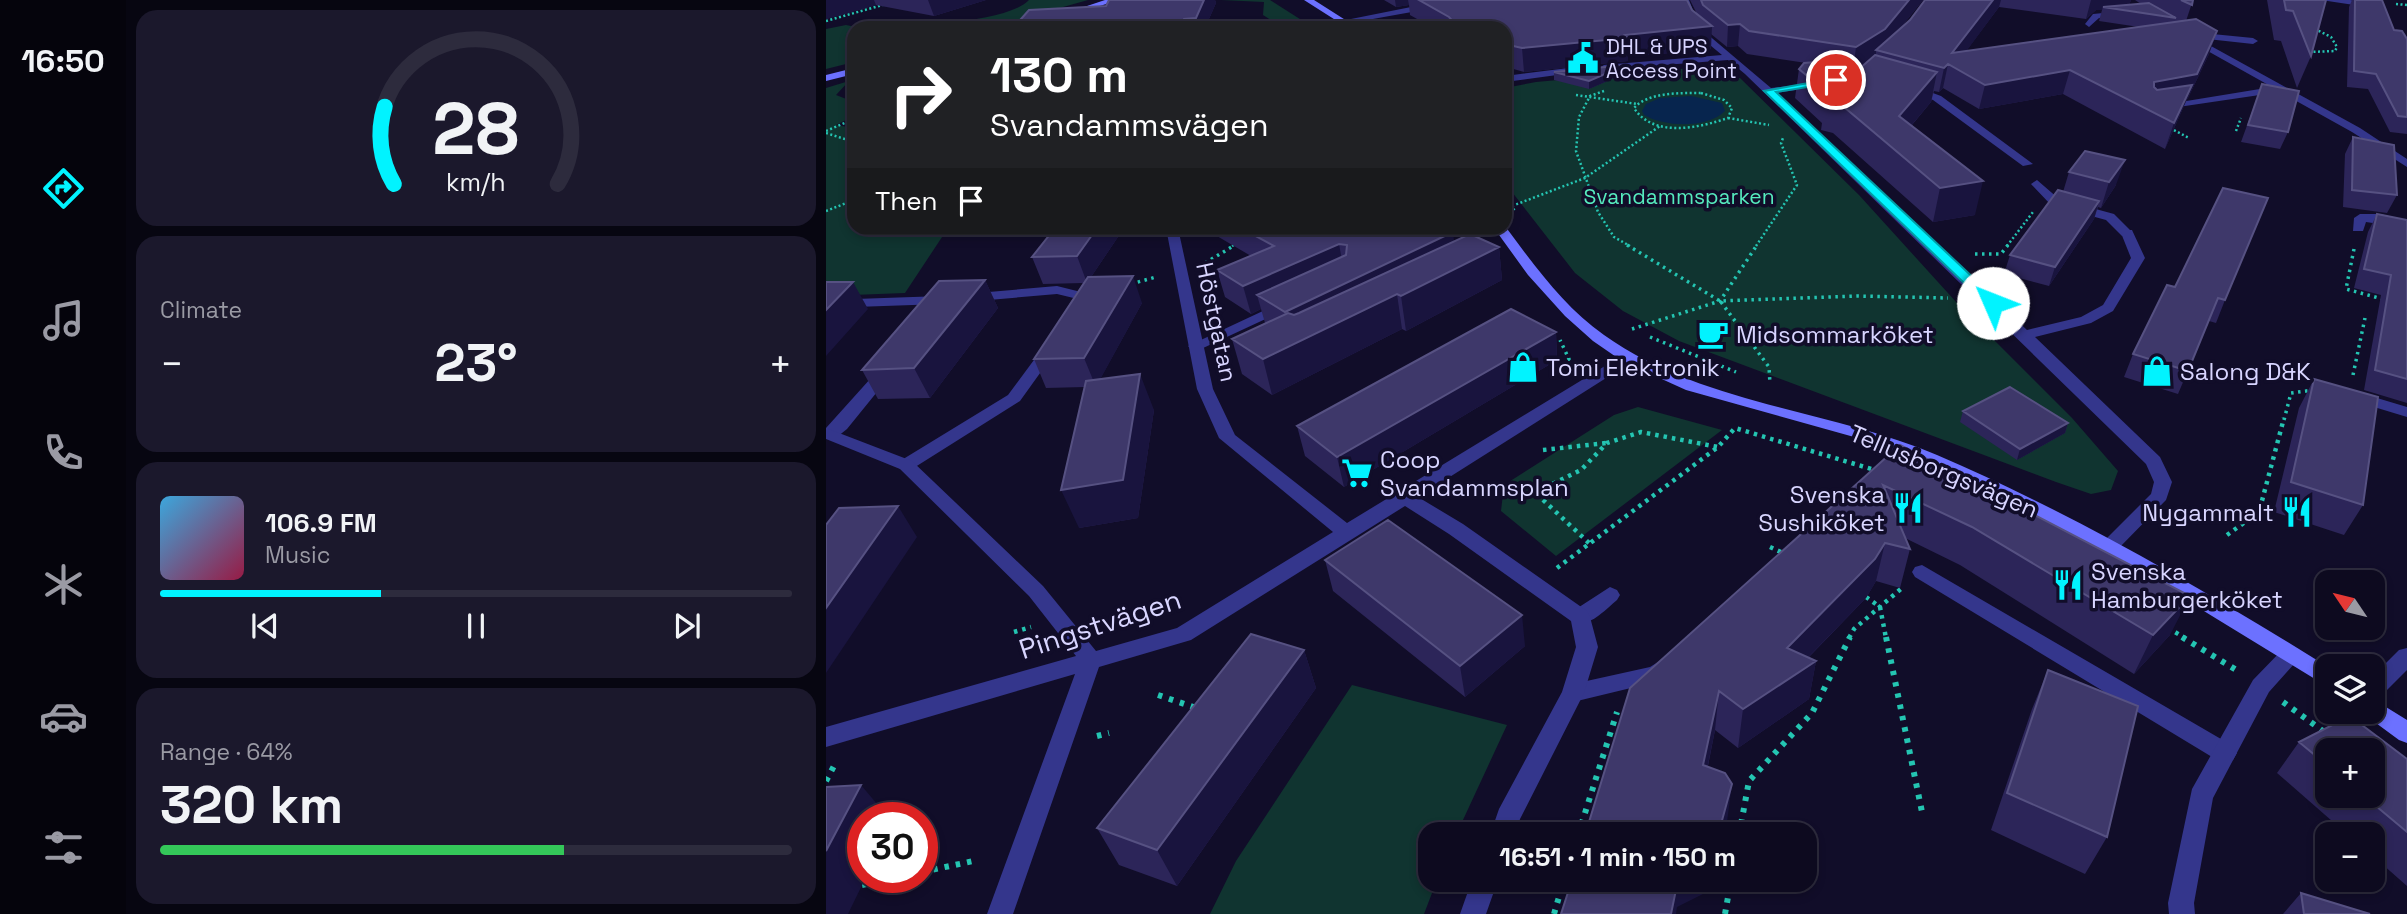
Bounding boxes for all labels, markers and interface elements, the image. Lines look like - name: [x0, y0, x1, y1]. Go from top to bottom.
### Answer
- place label: DHL & UPS Access Point: [1606, 33, 1737, 84]
- text: 16:50: [21, 41, 105, 81]
- public building icon: DHL & UPS Access Point: [1566, 41, 1600, 75]
- text: 130 m: [990, 44, 1128, 106]
- icon: right: [875, 49, 966, 140]
- pin: [1806, 50, 1866, 110]
- icon: arrive: [1817, 61, 1855, 99]
- text: 28: [433, 82, 519, 175]
- text: Svandammsvägen: [990, 105, 1269, 145]
- icon: directions: [39, 164, 88, 213]
- text: km/h: [446, 166, 506, 198]
- icon: arrive: [952, 182, 990, 220]
- park label: Svandammsparken: [1583, 183, 1775, 210]
- text: Then: [875, 184, 938, 218]
- street label: Höstgatan: [1189, 259, 1245, 385]
- position arrow: [1956, 266, 2030, 340]
- text: Climate: [160, 295, 242, 325]
- icon: music: [39, 296, 88, 345]
- cafe icon: Midsommarköket: [1696, 317, 1730, 351]
- place label: Midsommarköket: [1736, 319, 1934, 350]
- text: 23°: [435, 330, 518, 396]
- text: −: [160, 340, 184, 388]
- text: +: [768, 340, 792, 388]
- shop icon: Tomi Elektronik: [1506, 350, 1540, 384]
- place label: Tomi Elektronik: [1546, 352, 1720, 383]
- shop icon: Salong D&K: [2140, 354, 2174, 388]
- place label: Salong D&K: [2180, 356, 2311, 387]
- street label: Tellusborgsvägen: [1845, 417, 2043, 525]
- icon: phone: [39, 428, 88, 477]
- place label: Coop Svandammsplan: [1380, 444, 1569, 503]
- supermarket icon: Coop Svandammsplan: [1340, 456, 1374, 490]
- place label: Svenska Sushiköket: [1758, 479, 1885, 538]
- restaurant icon: Svenska Sushiköket: [1891, 491, 1925, 525]
- restaurant icon: Nygammalt: [2280, 495, 2314, 529]
- place label: Nygammalt: [2142, 497, 2274, 528]
- text: 106.9 FM: [265, 506, 377, 540]
- text: Music: [265, 540, 330, 570]
- place label: Svenska Hamburgerköket: [2091, 556, 2283, 615]
- icon: climate: [39, 560, 88, 609]
- restaurant icon: Svenska Hamburgerköket: [2051, 568, 2085, 602]
- north arrow: [2315, 570, 2385, 640]
- map controls: [2315, 570, 2385, 892]
- street label: Pingstvägen: [1014, 581, 1186, 667]
- icon: previous: [246, 607, 284, 645]
- icon: pause: [457, 607, 495, 645]
- icon: next: [668, 607, 706, 645]
- button: layers: [2315, 654, 2385, 724]
- icon: car: [39, 692, 88, 741]
- text: Range · 64%: [160, 737, 293, 767]
- button: +: [2315, 738, 2385, 808]
- text: 320 km: [160, 772, 343, 838]
- speed limit sign: 30: [847, 802, 938, 893]
- button: −: [2315, 822, 2385, 892]
- icon: filters: [39, 823, 88, 872]
- text: 16:51 · 1 min · 150 m: [1499, 840, 1736, 874]

